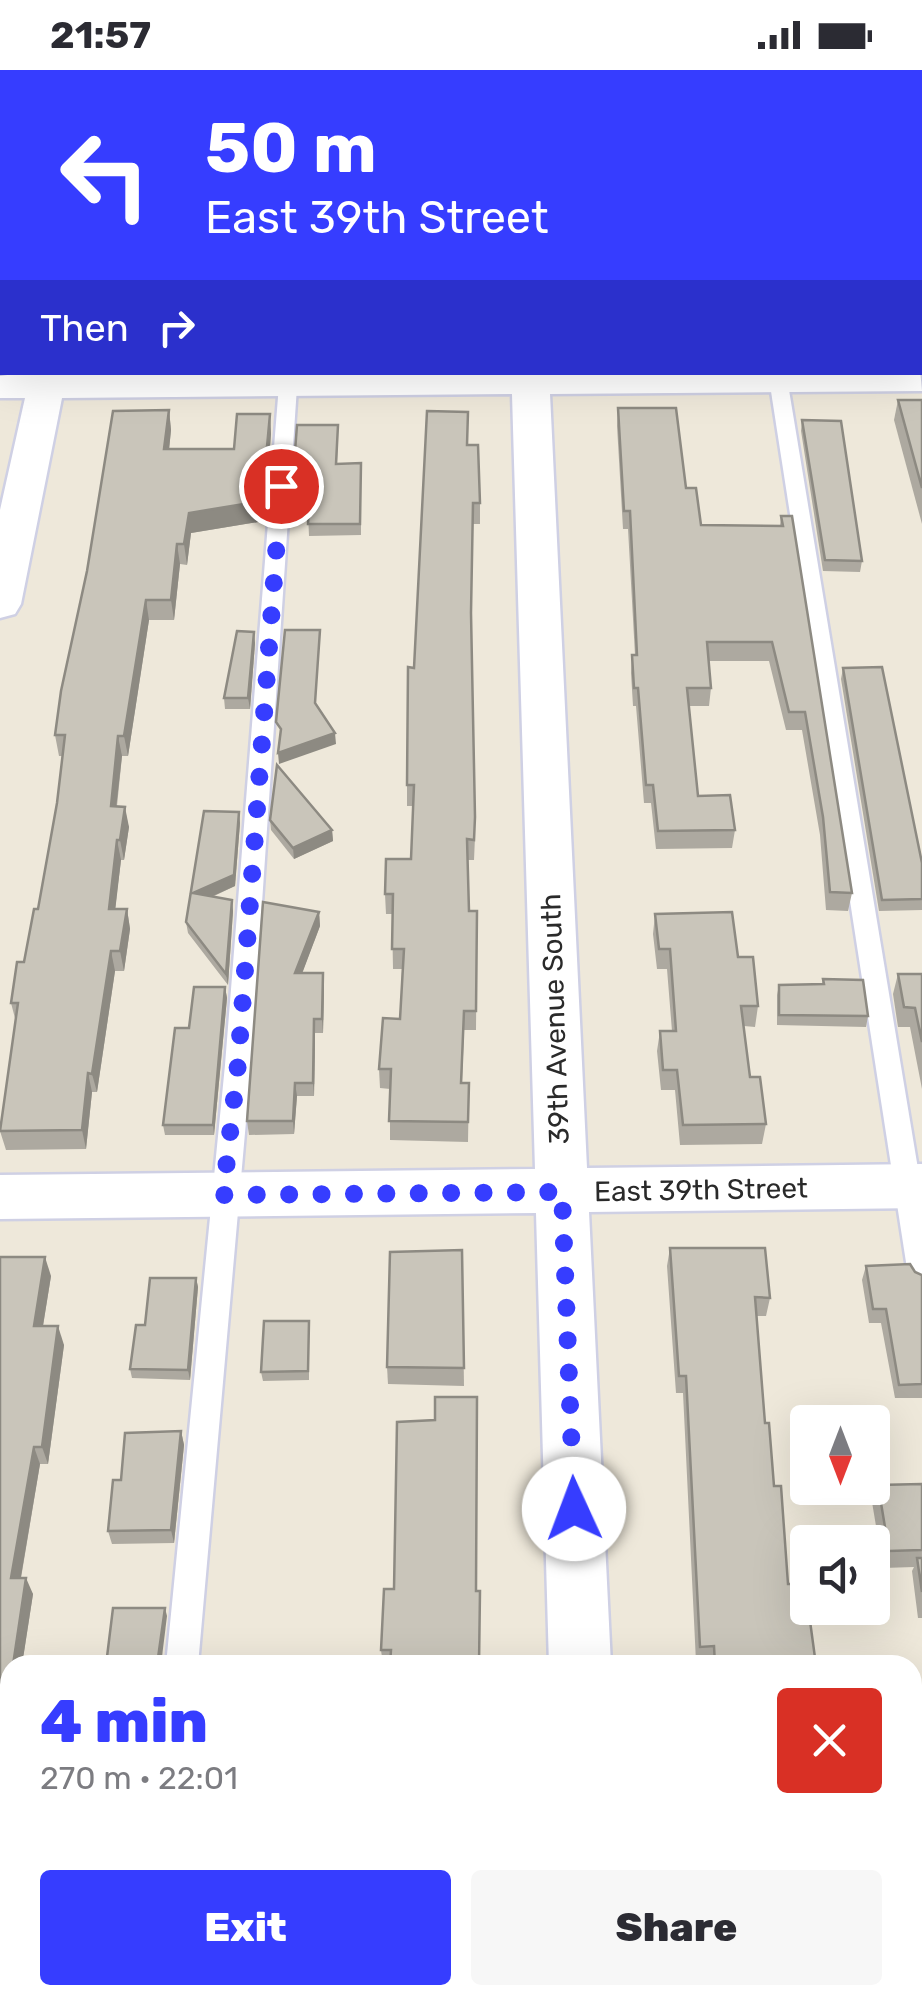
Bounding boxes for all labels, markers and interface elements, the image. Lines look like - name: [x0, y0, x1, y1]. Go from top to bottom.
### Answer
- text: 21:57: [50, 12, 151, 58]
- text: 50 m: [205, 107, 377, 190]
- icon: left: [40, 110, 170, 240]
- text: East 39th Street: [205, 191, 549, 244]
- icon: right: [149, 300, 204, 355]
- text: Then: [40, 305, 129, 351]
- pin: [239, 444, 324, 529]
- icon: arrive: [254, 459, 309, 514]
- street label: 39th Avenue South: [534, 893, 576, 1145]
- street label: East 39th Street: [594, 1172, 808, 1208]
- north arrow: [790, 1405, 890, 1505]
- map controls: [790, 1405, 890, 1625]
- position arrow: [522, 1457, 626, 1561]
- button: sound: [790, 1525, 890, 1625]
- text: 4 min: [40, 1686, 208, 1757]
- button: close: [777, 1688, 882, 1793]
- text: 270 m · 22:01: [40, 1759, 238, 1797]
- button: Exit: [40, 1870, 451, 1985]
- button: Share: [471, 1870, 882, 1985]

